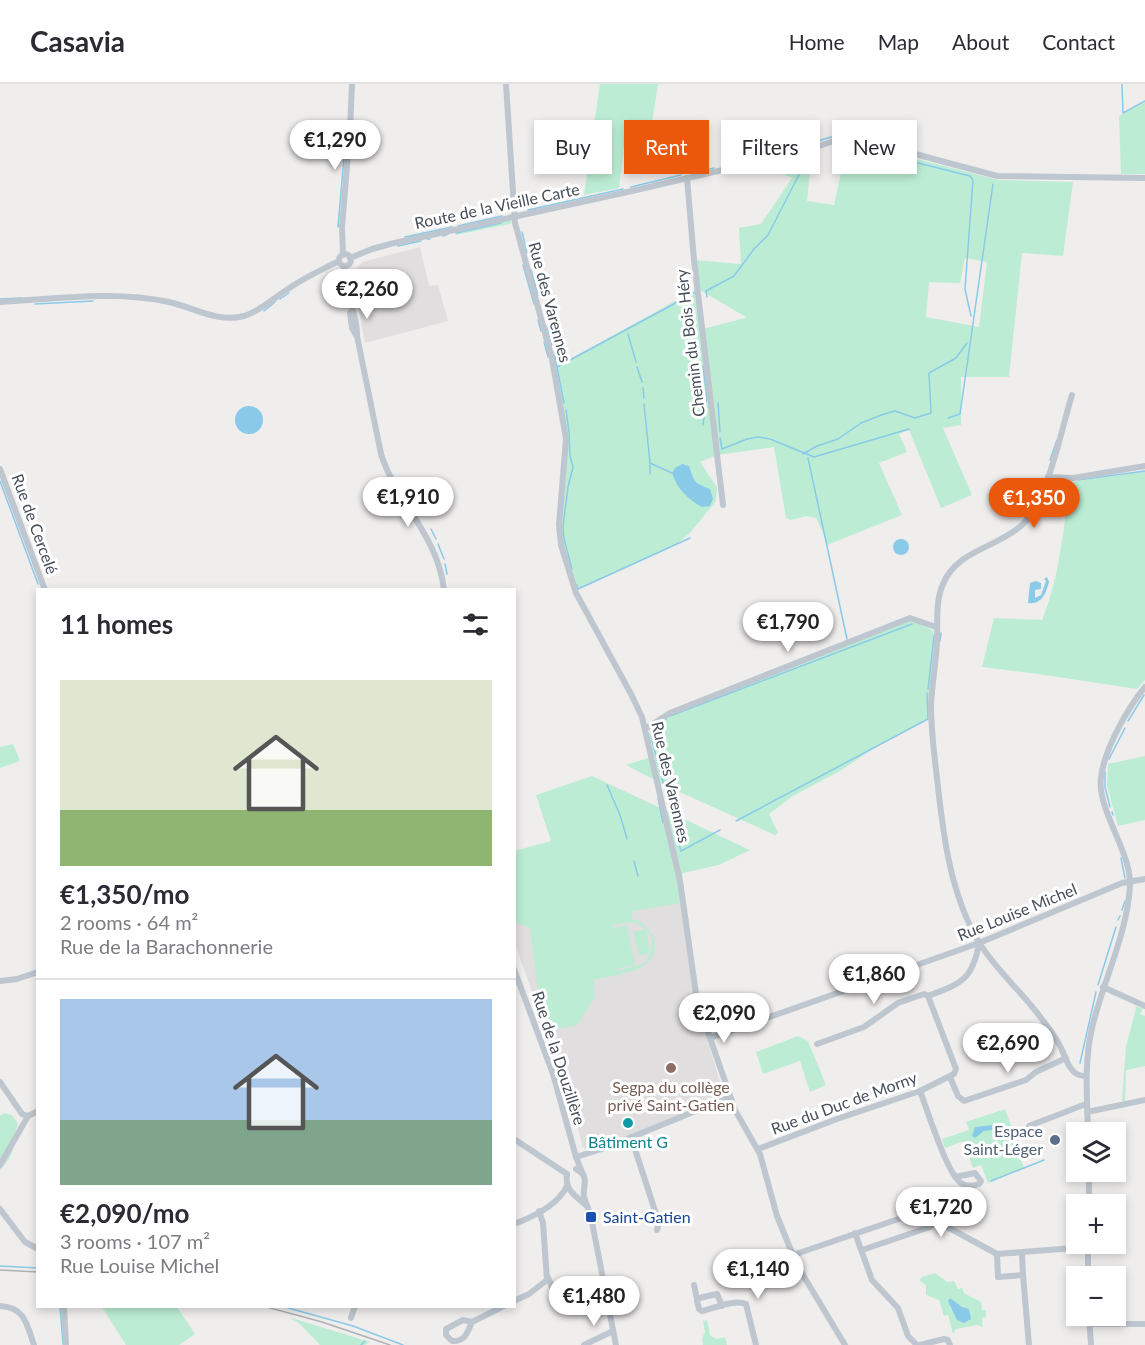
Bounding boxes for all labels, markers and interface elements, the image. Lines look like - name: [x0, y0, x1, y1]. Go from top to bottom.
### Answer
- text: Casavia: [30, 24, 125, 58]
- text: Home: [789, 29, 845, 54]
- text: Map: [878, 29, 919, 54]
- text: About: [952, 29, 1009, 54]
- text: Contact: [1042, 29, 1115, 54]
- pin: €1,290: [286, 120, 384, 171]
- chip: Buy: [534, 120, 612, 174]
- chip: Rent: [624, 120, 709, 174]
- chip: Filters: [721, 120, 820, 174]
- chip: New: [832, 120, 917, 174]
- text: €1,290: [304, 127, 366, 151]
- street label: Route de la Vieille Carte: [413, 179, 581, 232]
- street label: Rue des Varennes: [525, 240, 576, 364]
- street label: Chemin du Bois Héry: [671, 267, 708, 418]
- pin: €2,260: [318, 269, 416, 320]
- text: €2,260: [336, 276, 398, 300]
- street label: Rue de Cercelé: [9, 471, 62, 577]
- pin: €1,910: [359, 477, 457, 528]
- pin: €1,350: [985, 478, 1083, 529]
- text: €1,910: [377, 484, 439, 508]
- text: €1,350: [1003, 485, 1065, 509]
- pin: €1,790: [739, 602, 837, 653]
- text: 11 homes: [60, 608, 173, 640]
- icon: filters: [459, 608, 492, 641]
- text: €1,790: [757, 609, 819, 633]
- icon: home: [222, 719, 330, 827]
- street label: Rue des Varennes: [648, 719, 695, 844]
- text: €1,350/mo: [60, 878, 190, 910]
- street label: Rue Louise Michel: [954, 879, 1079, 944]
- text: 2 rooms · 64 m²: [60, 910, 198, 934]
- text: Rue de la Barachonnerie: [60, 934, 273, 958]
- pin: €1,860: [825, 954, 923, 1005]
- text: €1,860: [843, 961, 905, 985]
- street label: Rue de la Douzillère: [529, 989, 590, 1127]
- pin: €2,090: [675, 993, 773, 1044]
- text: €2,090: [693, 1000, 755, 1024]
- pin: €2,690: [959, 1023, 1057, 1074]
- text: €2,690: [977, 1030, 1039, 1054]
- icon: home: [222, 1038, 330, 1146]
- marker: Segpa du collège privé Saint-Gatien: [664, 1061, 678, 1075]
- street label: Rue du Duc de Morny: [768, 1067, 920, 1138]
- place label: Segpa du collège privé Saint-Gatien: [608, 1077, 734, 1114]
- marker: Bâtiment G: [621, 1116, 635, 1130]
- place label: Espace Saint-Léger: [964, 1121, 1043, 1158]
- map controls: [1066, 1122, 1126, 1326]
- button: layers: [1066, 1122, 1126, 1182]
- place label: Bâtiment G: [588, 1132, 668, 1151]
- marker: Espace Saint-Léger: [1048, 1133, 1062, 1147]
- pin: €1,720: [892, 1187, 990, 1238]
- text: €1,720: [910, 1194, 972, 1218]
- button: +: [1066, 1194, 1126, 1254]
- text: €2,090/mo: [60, 1197, 190, 1229]
- place label: Saint-Gatien: [603, 1207, 691, 1226]
- marker: Saint-Gatien: [584, 1210, 598, 1224]
- text: 3 rooms · 107 m²: [60, 1229, 210, 1253]
- pin: €1,140: [709, 1249, 807, 1300]
- text: Rue Louise Michel: [60, 1253, 219, 1277]
- text: €1,140: [727, 1256, 789, 1280]
- button: −: [1066, 1266, 1126, 1326]
- pin: €1,480: [545, 1276, 643, 1327]
- text: €1,480: [563, 1283, 625, 1307]

